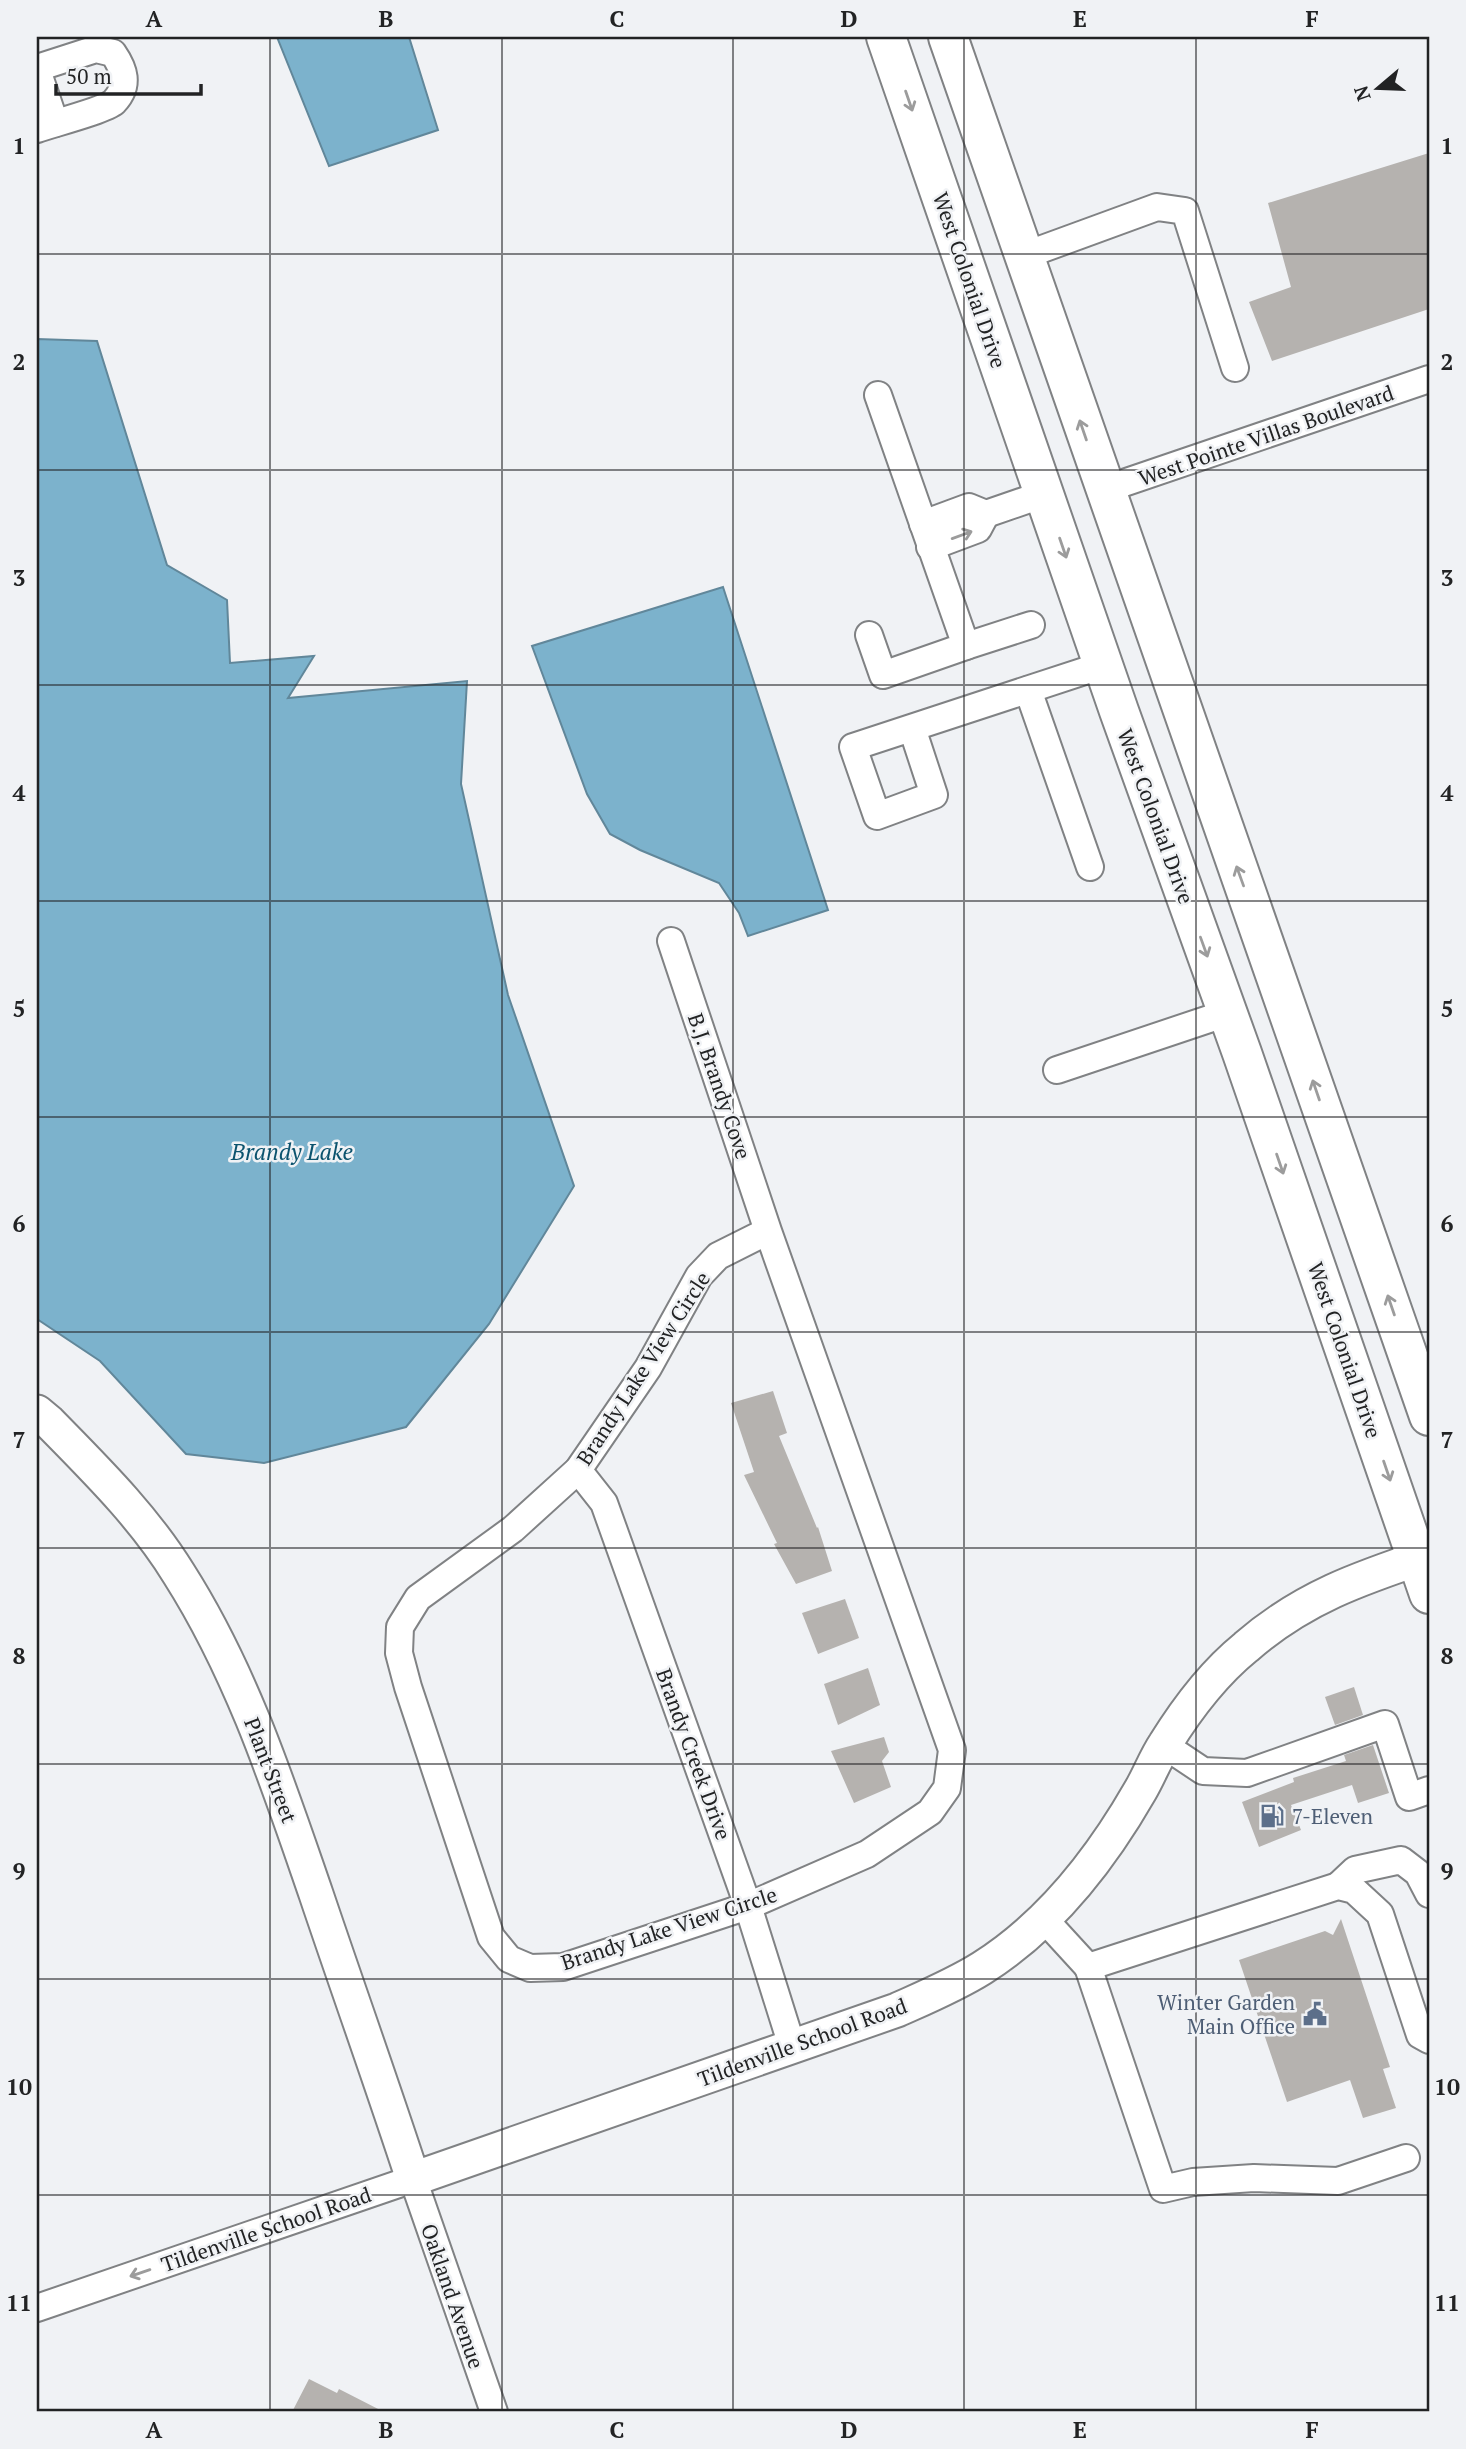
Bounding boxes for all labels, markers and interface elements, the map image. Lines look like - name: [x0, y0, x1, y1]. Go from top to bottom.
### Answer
- text: A: [146, 3, 163, 34]
- text: B: [379, 3, 394, 34]
- text: C: [610, 3, 625, 34]
- text: D: [841, 3, 858, 34]
- text: E: [1073, 3, 1087, 34]
- text: F: [1305, 3, 1319, 34]
- scale bar: [56, 52, 201, 96]
- north arrow: [1344, 52, 1414, 122]
- text: 50 m: [66, 62, 112, 90]
- text: N: [1347, 82, 1376, 105]
- one-way arrow: [904, 90, 916, 112]
- text: 1: [13, 130, 26, 161]
- text: 1: [1441, 130, 1454, 161]
- street label: West Colonial Drive: [927, 188, 1013, 372]
- text: 2: [13, 346, 26, 377]
- text: 2: [1441, 346, 1454, 377]
- street label: West Pointe Villas Boulevard: [1135, 378, 1398, 492]
- one-way arrow: [1076, 420, 1088, 442]
- one-way arrow: [951, 528, 973, 540]
- one-way arrow: [1057, 537, 1070, 559]
- text: 3: [13, 562, 26, 593]
- text: 3: [1441, 562, 1454, 593]
- street label: West Colonial Drive: [1111, 725, 1201, 907]
- text: 4: [13, 777, 26, 808]
- text: 4: [1441, 777, 1454, 808]
- one-way arrow: [1233, 865, 1245, 887]
- one-way arrow: [1198, 936, 1211, 958]
- text: 5: [13, 993, 26, 1024]
- text: 5: [1441, 993, 1454, 1024]
- street label: B.J. Brandy Cove: [682, 1009, 758, 1163]
- one-way arrow: [1309, 1080, 1321, 1102]
- water label: Brandy Lake: [230, 1136, 353, 1167]
- one-way arrow: [1275, 1153, 1287, 1175]
- text: 6: [13, 1208, 26, 1239]
- text: 6: [1441, 1208, 1454, 1239]
- street label: West Colonial Drive: [1302, 1258, 1388, 1442]
- street label: Brandy Lake View Circle: [570, 1266, 716, 1470]
- one-way arrow: [1384, 1295, 1396, 1317]
- text: 7: [13, 1424, 26, 1455]
- text: 7: [1441, 1424, 1454, 1455]
- one-way arrow: [1382, 1460, 1395, 1482]
- text: 8: [13, 1640, 26, 1671]
- text: 8: [1441, 1640, 1454, 1671]
- street label: Brandy Creek Drive: [650, 1665, 738, 1843]
- street label: Plant Street: [238, 1713, 304, 1827]
- fuel station icon: 7-Eleven: [1258, 1802, 1286, 1830]
- place label: 7-Eleven: [1292, 1802, 1374, 1830]
- text: 9: [13, 1855, 26, 1886]
- text: 9: [1441, 1855, 1454, 1886]
- street label: Brandy Lake View Circle: [557, 1880, 781, 1976]
- place label: Winter Garden Main Office: [1157, 1988, 1296, 2040]
- street label: Tildenville School Road: [694, 1991, 911, 2093]
- public building icon: Winter Garden Main Office: [1301, 2000, 1329, 2028]
- text: 10: [6, 2071, 32, 2102]
- text: 10: [1434, 2071, 1460, 2102]
- street label: Tildenville School Road: [157, 2180, 375, 2278]
- street label: Oakland Avenue: [415, 2220, 491, 2372]
- one-way arrow: [129, 2267, 151, 2280]
- text: 11: [6, 2287, 32, 2318]
- text: 11: [1434, 2287, 1460, 2318]
- text: A: [146, 2414, 163, 2445]
- text: B: [379, 2414, 394, 2445]
- text: C: [610, 2414, 625, 2445]
- text: D: [841, 2414, 858, 2445]
- text: E: [1073, 2414, 1087, 2445]
- text: F: [1305, 2414, 1319, 2445]

